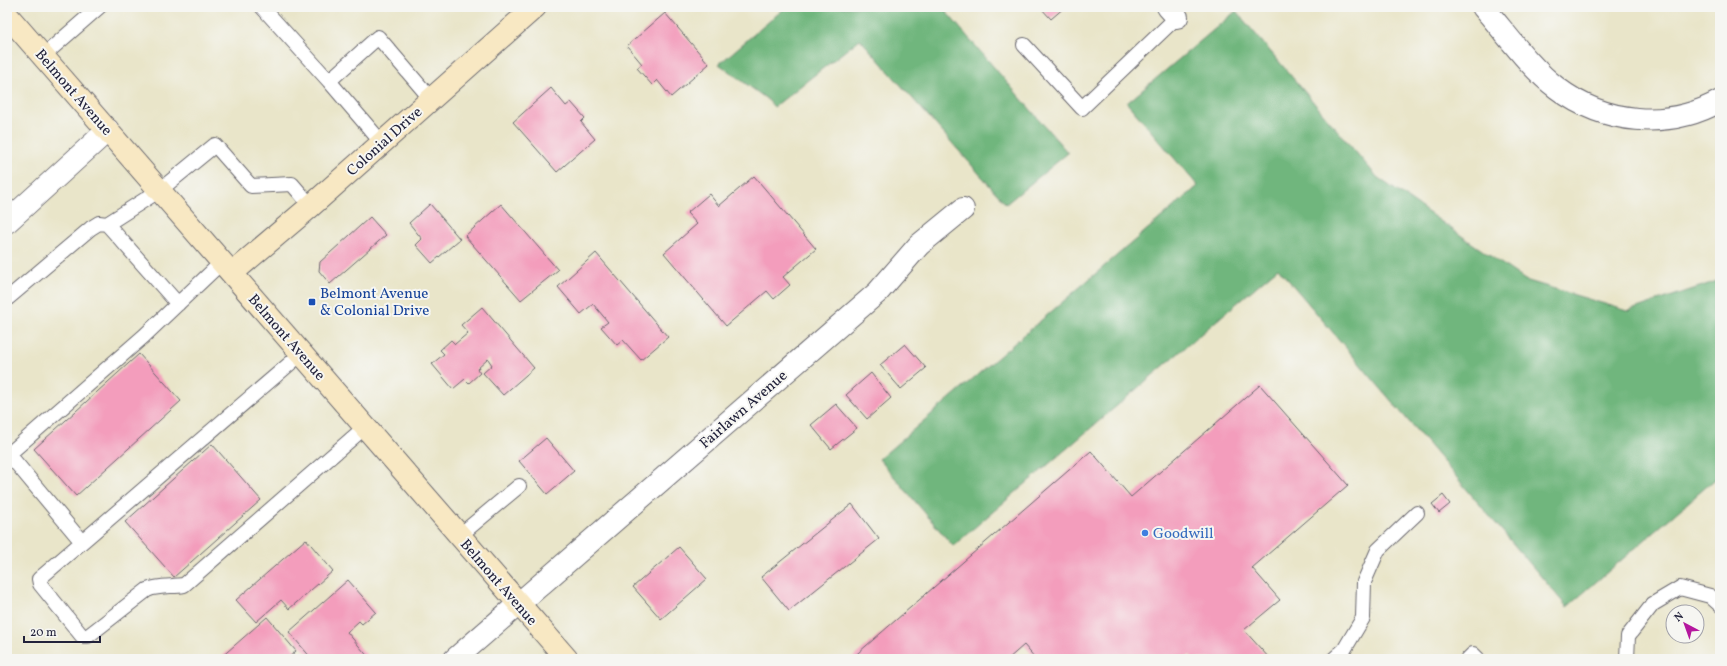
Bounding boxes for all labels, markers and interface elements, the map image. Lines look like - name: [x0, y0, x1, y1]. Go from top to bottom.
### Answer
- street label: Belmont Avenue: [29, 45, 116, 141]
- street label: Colonial Drive: [343, 102, 427, 182]
- place label: Belmont Avenue & Colonial Drive: [320, 284, 429, 322]
- street label: Belmont Avenue: [242, 290, 329, 386]
- marker: Belmont Avenue & Colonial Drive: [307, 297, 317, 307]
- street label: Fairlawn Avenue: [696, 366, 792, 454]
- place label: Goodwill: [1153, 524, 1213, 545]
- marker: Goodwill: [1140, 528, 1150, 538]
- street label: Belmont Avenue: [454, 535, 541, 631]
- north arrow: [1665, 604, 1705, 644]
- text: N: [1671, 609, 1687, 626]
- scale bar: [24, 618, 100, 644]
- text: 20 m: [30, 625, 57, 641]

